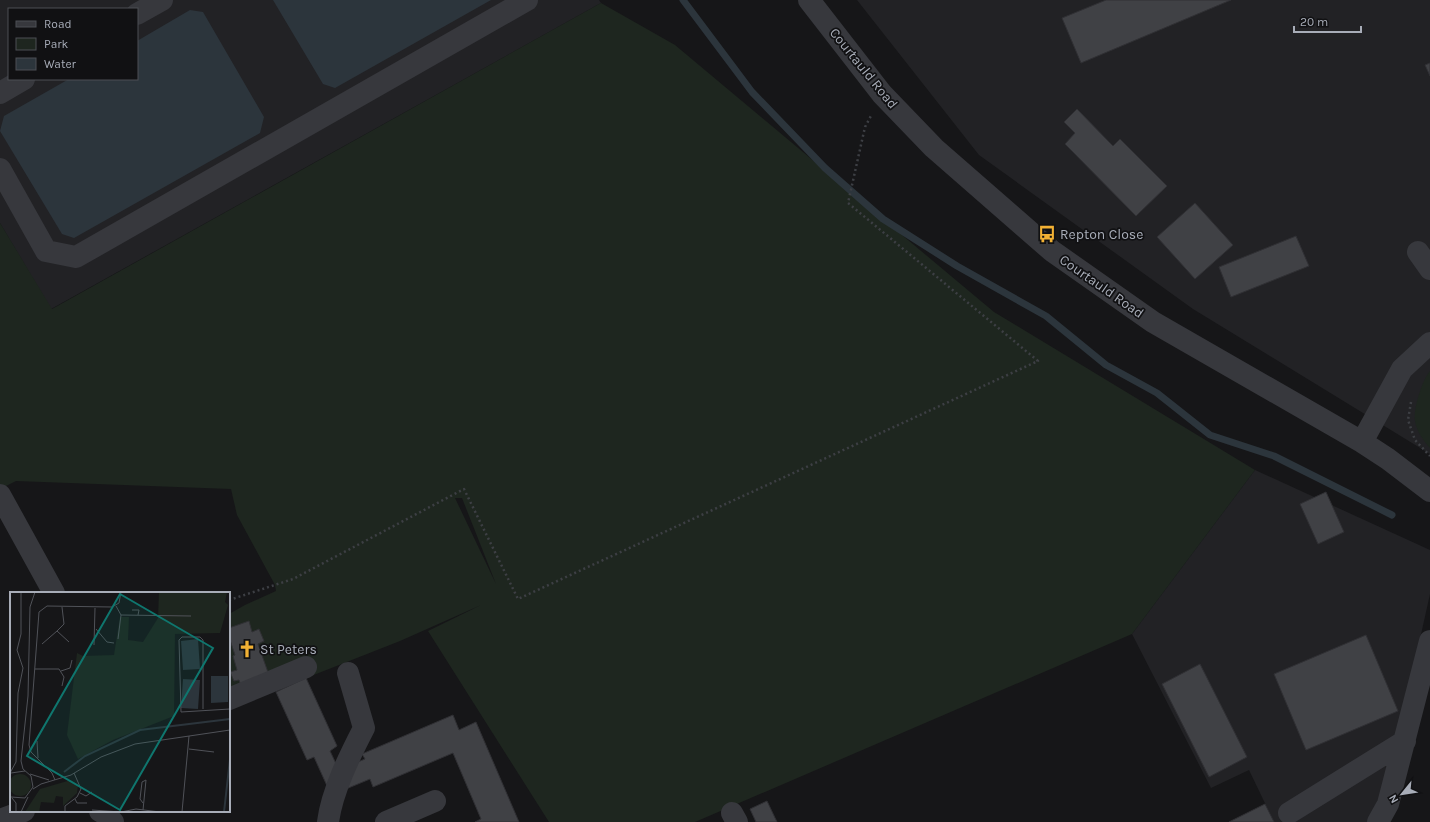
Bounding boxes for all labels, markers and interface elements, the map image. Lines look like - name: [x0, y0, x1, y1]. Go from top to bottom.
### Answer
- legend: [8, 8, 138, 80]
- scale bar: [1294, 8, 1361, 34]
- text: 20 m: [1300, 15, 1328, 29]
- text: Road: [44, 17, 72, 31]
- street label: Courtauld Road: [826, 24, 901, 112]
- text: Park: [44, 37, 69, 51]
- text: Water: [44, 57, 77, 71]
- bus stop icon: Repton Close: [1037, 224, 1057, 244]
- place label: Repton Close: [1060, 226, 1143, 243]
- street label: Courtauld Road: [1056, 251, 1147, 322]
- inset map: [10, 592, 230, 812]
- church icon: St Peters: [237, 639, 257, 659]
- place label: St Peters: [260, 641, 317, 658]
- north arrow: [1382, 774, 1422, 814]
- text: N: [1386, 792, 1401, 805]

